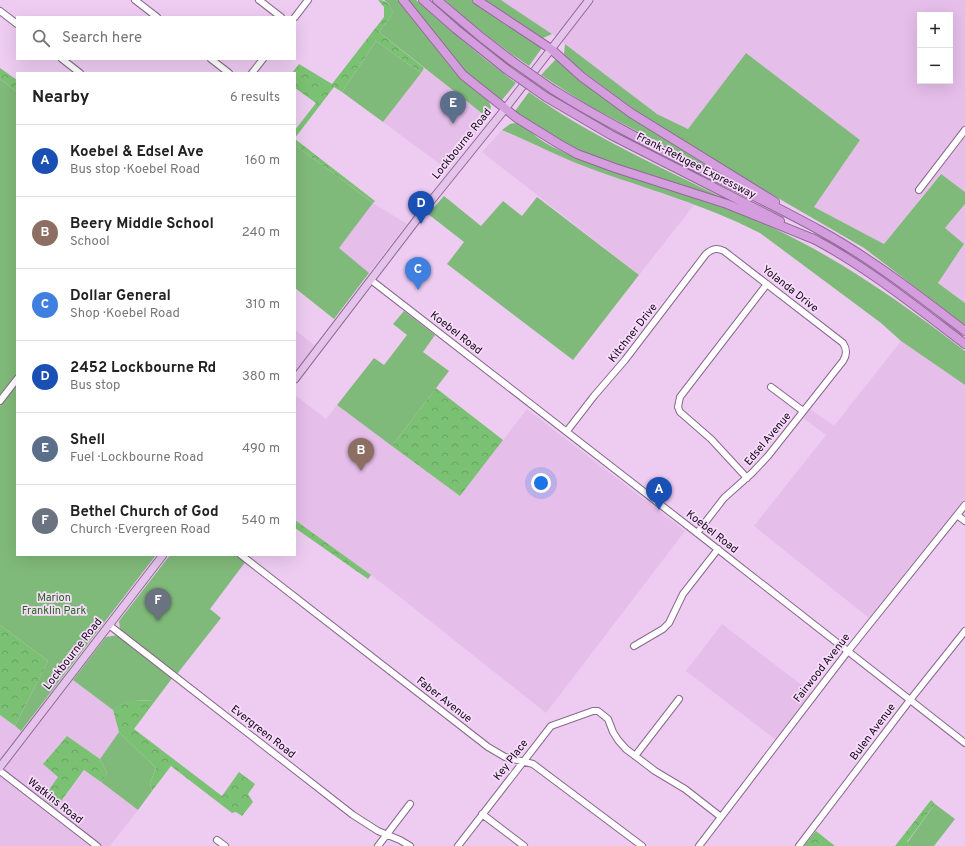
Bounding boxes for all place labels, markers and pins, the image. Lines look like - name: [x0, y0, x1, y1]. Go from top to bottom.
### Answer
- pin: E: [440, 91, 466, 124]
- pin: D: [408, 191, 434, 224]
- pin: C: [405, 257, 431, 290]
- pin: B: [348, 438, 374, 471]
- pin: A: [646, 477, 672, 510]
- pin: F: [145, 588, 171, 621]

